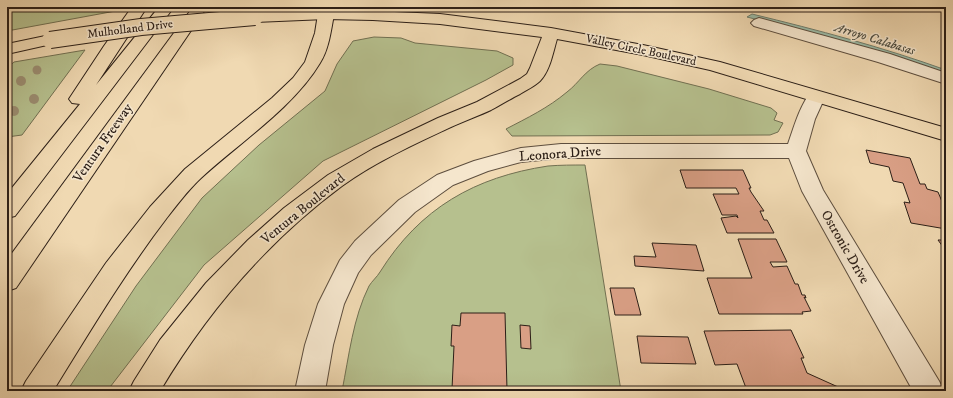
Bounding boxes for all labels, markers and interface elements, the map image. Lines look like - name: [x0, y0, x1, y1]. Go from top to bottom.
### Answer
- street label: Mulholland Drive: [86, 16, 174, 42]
- water label: Arroyo Calabasas: [831, 19, 918, 59]
- street label: Valley Circle Boulevard: [583, 31, 698, 69]
- street label: Ventura Freeway: [68, 100, 137, 187]
- street label: Leonora Drive: [518, 142, 602, 166]
- street label: Ventura Boulevard: [256, 170, 349, 249]
- street label: Ostronic Drive: [817, 207, 873, 287]

